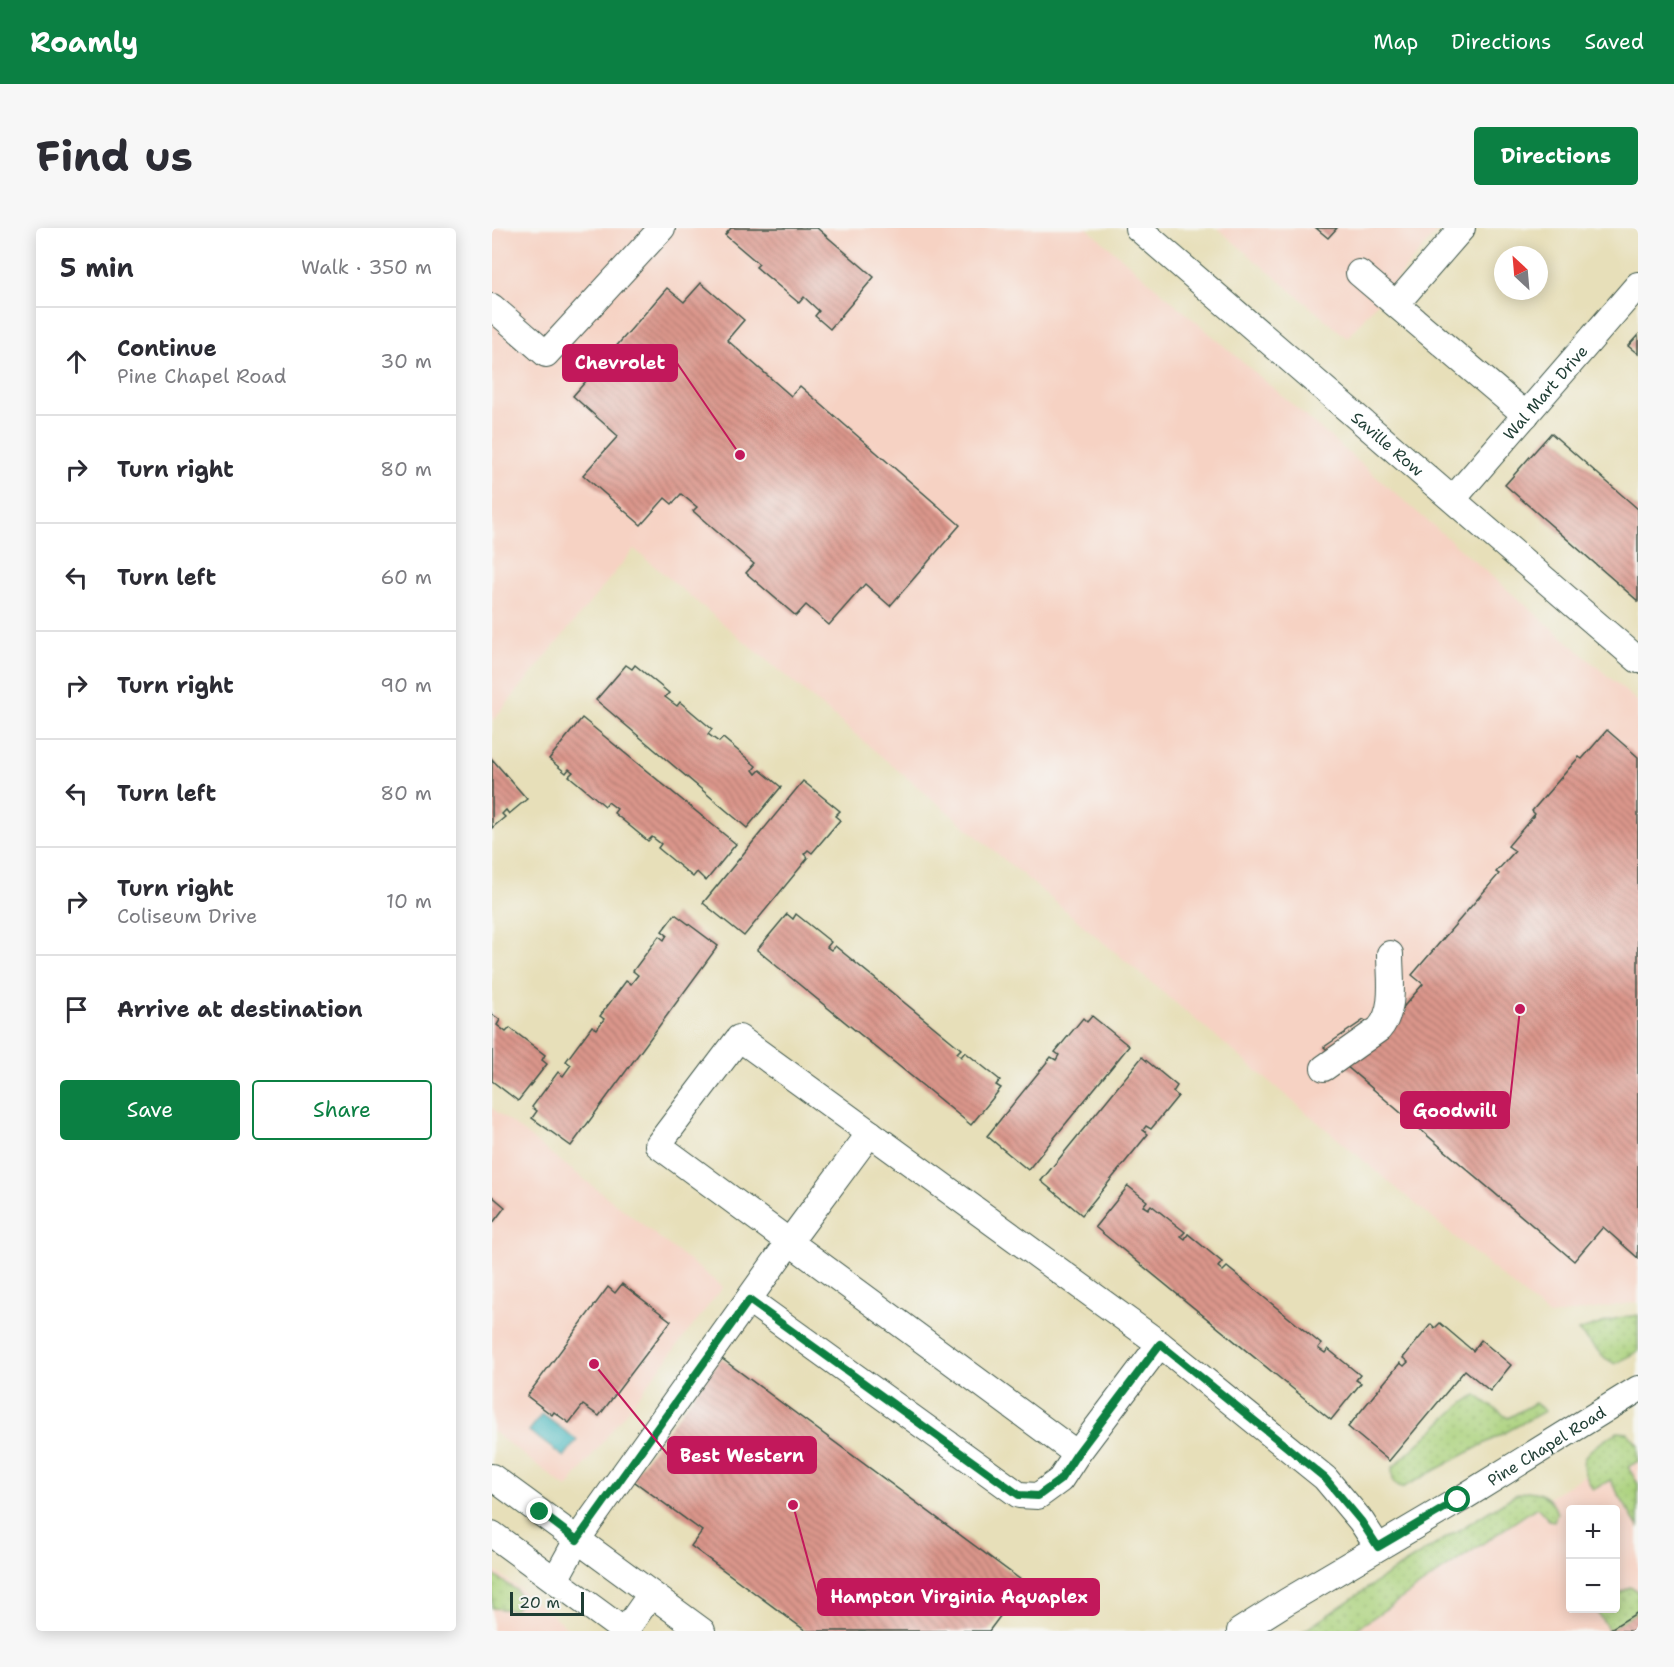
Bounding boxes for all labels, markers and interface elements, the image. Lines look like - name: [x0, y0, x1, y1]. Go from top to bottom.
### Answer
- text: Roamly: [30, 23, 138, 61]
- text: Map: [1373, 28, 1418, 56]
- text: Directions: [1451, 28, 1551, 56]
- text: Saved: [1584, 28, 1644, 56]
- button: Directions: [1474, 127, 1638, 185]
- text: Find us: [36, 128, 193, 184]
- north arrow: [1494, 246, 1548, 300]
- text: 5 min: [60, 250, 134, 285]
- text: Walk · 350 m: [301, 254, 432, 280]
- text: Continue: [117, 334, 217, 363]
- street label: Wal Mart Drive: [1499, 341, 1592, 444]
- icon: ahead: [60, 345, 93, 378]
- callout: Chevrolet: [563, 345, 677, 381]
- text: 30 m: [380, 348, 432, 374]
- text: Chevrolet: [575, 351, 665, 375]
- text: Pine Chapel Road: [117, 363, 286, 389]
- street label: Saville Row: [1347, 407, 1428, 481]
- icon: right: [60, 453, 93, 486]
- text: Turn right: [117, 455, 234, 484]
- text: 80 m: [380, 456, 432, 482]
- icon: left: [60, 561, 93, 594]
- text: Turn left: [117, 563, 216, 592]
- text: 60 m: [380, 564, 432, 590]
- icon: right: [60, 669, 93, 702]
- text: Turn right: [117, 671, 234, 700]
- text: 90 m: [380, 672, 432, 698]
- icon: left: [60, 777, 93, 810]
- text: Turn left: [117, 779, 216, 808]
- text: 80 m: [380, 780, 432, 806]
- text: Turn right: [117, 874, 234, 903]
- icon: right: [60, 885, 93, 918]
- text: 10 m: [386, 888, 432, 914]
- text: Coliseum Drive: [117, 903, 257, 929]
- icon: arrive: [60, 993, 93, 1026]
- text: Arrive at destination: [117, 995, 363, 1024]
- button: Save: [60, 1080, 240, 1140]
- button: Share: [252, 1080, 432, 1140]
- callout: Goodwill: [1401, 1092, 1509, 1128]
- text: Goodwill: [1413, 1099, 1497, 1123]
- street label: Pine Chapel Road: [1483, 1402, 1610, 1491]
- callout: Best Western: [668, 1437, 816, 1473]
- text: Best Western: [680, 1444, 804, 1468]
- route start: [1444, 1486, 1470, 1512]
- route end: [526, 1498, 552, 1524]
- map controls: [1566, 1505, 1620, 1613]
- button: +: [1566, 1505, 1620, 1559]
- button: −: [1566, 1559, 1620, 1613]
- callout: Hampton Virginia Aquaplex: [818, 1579, 1099, 1615]
- text: Hampton Virginia Aquaplex: [830, 1585, 1088, 1609]
- scale bar: [510, 1589, 584, 1616]
- text: 20 m: [519, 1592, 560, 1613]

